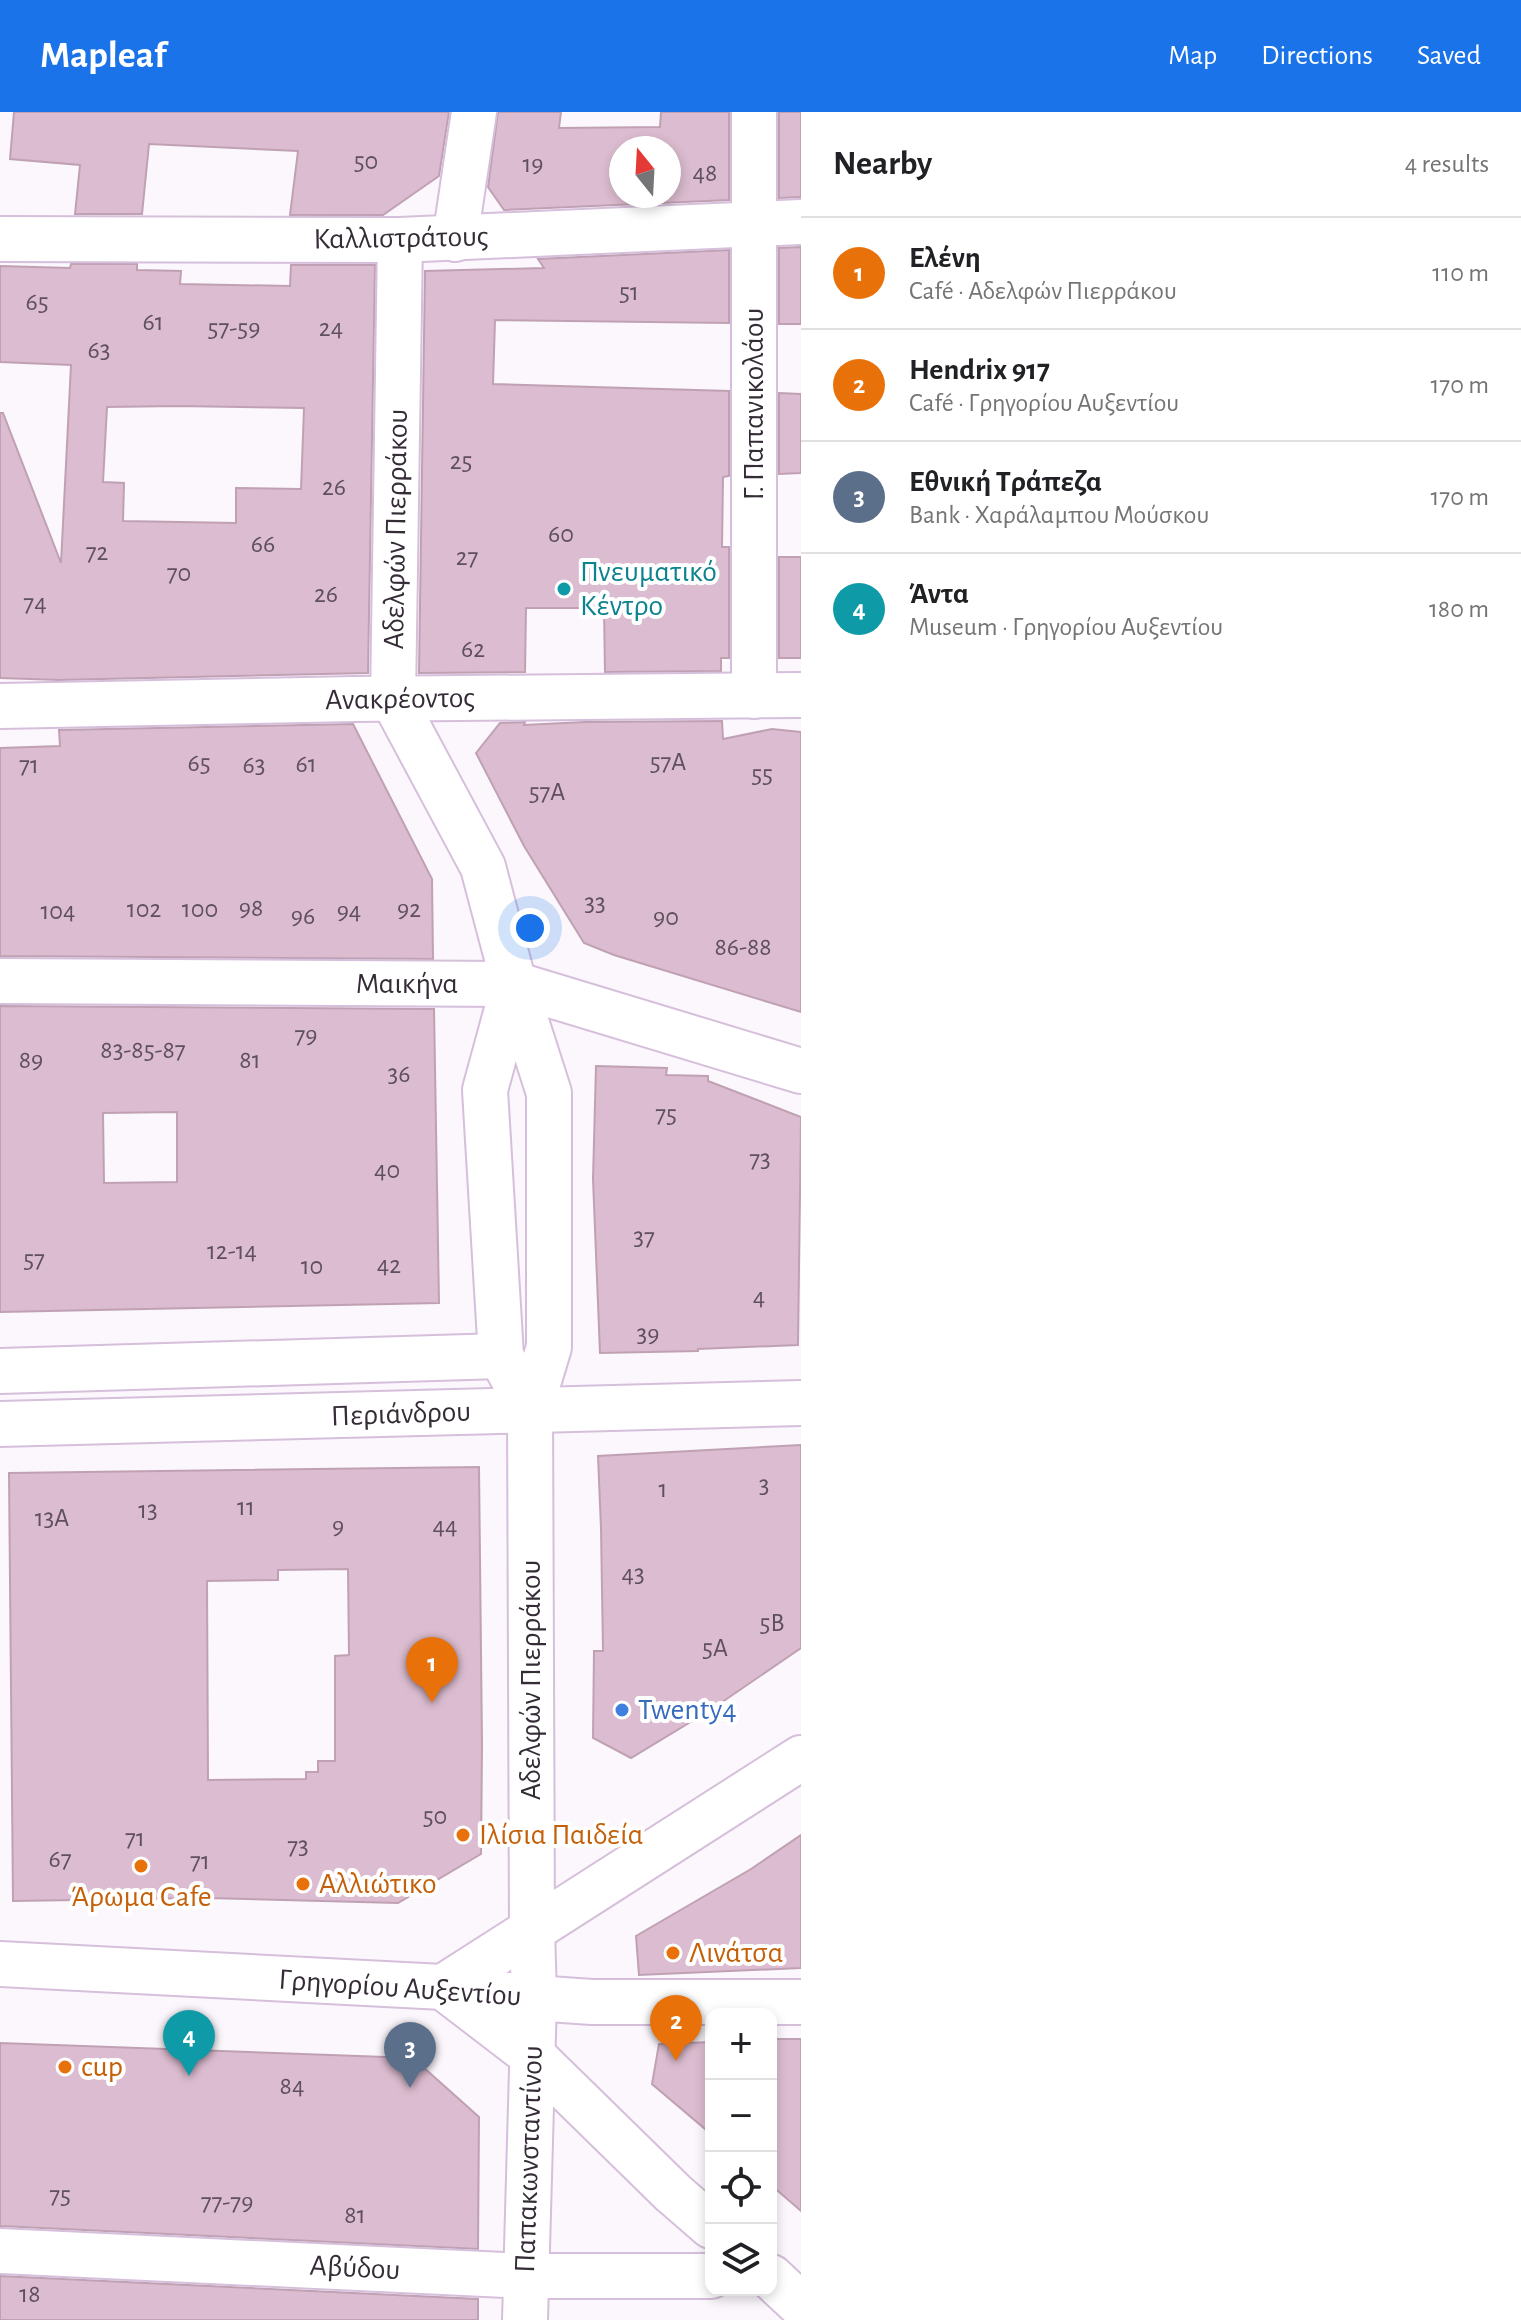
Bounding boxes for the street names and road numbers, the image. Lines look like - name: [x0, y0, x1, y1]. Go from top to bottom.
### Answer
- street label: Καλλιστράτους: [313, 221, 489, 255]
- street label: Γ. Παπανικολάου: [739, 308, 769, 500]
- street label: Αδελφών Πιερράκου: [379, 408, 413, 650]
- street label: Ανακρέοντος: [325, 683, 475, 715]
- street label: Μαικήνα: [356, 969, 458, 999]
- street label: Περιάνδρου: [331, 1397, 471, 1431]
- street label: Αδελφών Πιερράκου: [516, 1560, 546, 1800]
- street label: Γρηγορίου Αυξεντίου: [278, 1965, 522, 2011]
- street label: Παπακωνσταντίνου: [510, 2045, 548, 2273]
- street label: Αβύδου: [309, 2251, 401, 2285]

